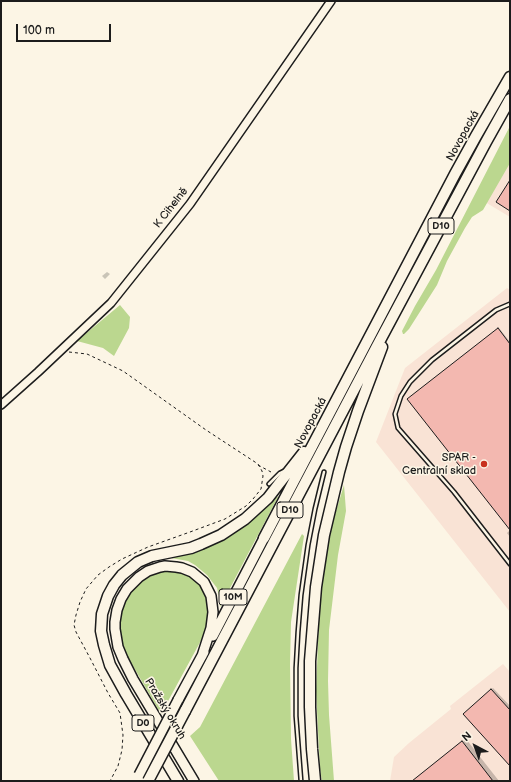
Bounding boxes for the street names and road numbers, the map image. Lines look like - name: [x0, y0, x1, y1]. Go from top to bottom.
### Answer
- street label: Novopacká: [444, 108, 482, 164]
- street label: K Cihelně: [151, 185, 191, 231]
- road number: D10: [428, 218, 454, 234]
- street label: Novopacká: [292, 395, 330, 451]
- road number: D10: [277, 502, 303, 518]
- road number: 10M: [219, 589, 247, 605]
- street label: Pražský okruh: [142, 676, 188, 742]
- road number: D0: [132, 715, 154, 731]

